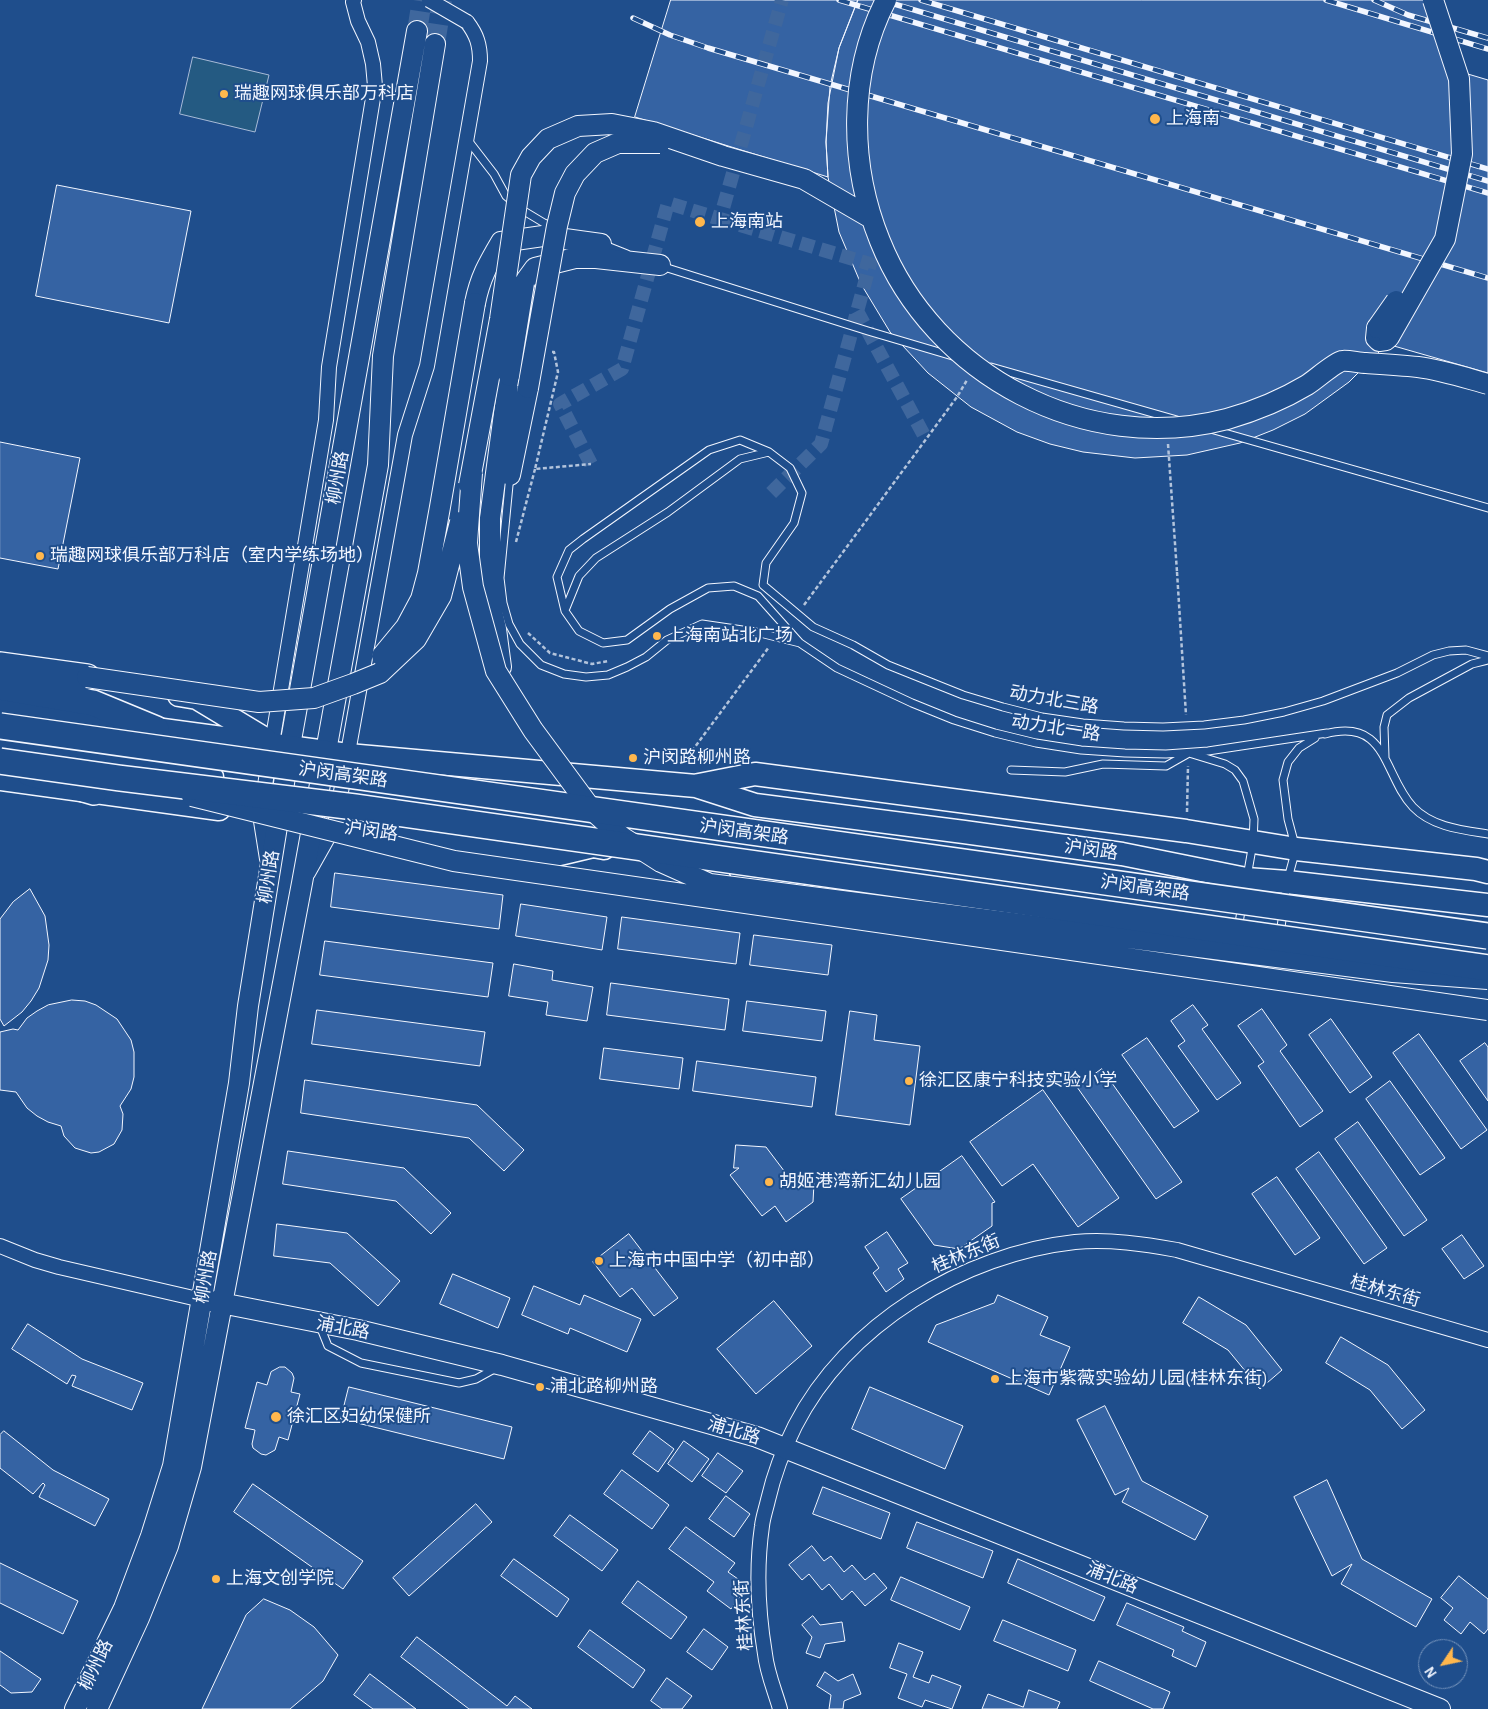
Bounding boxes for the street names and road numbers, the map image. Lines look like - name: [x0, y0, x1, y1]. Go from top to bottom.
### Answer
- street label: 柳州路: [323, 450, 353, 506]
- street label: 动力北三路: [1008, 682, 1100, 718]
- street label: 动力北一路: [1010, 710, 1102, 746]
- street label: 沪闵高架路: [297, 758, 389, 792]
- street label: 沪闵高架路: [698, 815, 790, 849]
- street label: 沪闵路: [343, 817, 399, 845]
- street label: 沪闵路: [1063, 836, 1119, 864]
- street label: 柳州路: [254, 849, 284, 905]
- street label: 沪闵高架路: [1099, 871, 1191, 905]
- street label: 桂林东街: [929, 1230, 1003, 1278]
- street label: 柳州路: [191, 1249, 221, 1305]
- street label: 桂林东街: [1347, 1271, 1423, 1311]
- street label: 浦北路: [314, 1312, 372, 1344]
- street label: 浦北路: [705, 1413, 763, 1449]
- street label: 浦北路: [1083, 1558, 1141, 1598]
- street label: 桂林东街: [731, 1578, 757, 1652]
- street label: 柳州路: [74, 1636, 118, 1694]

